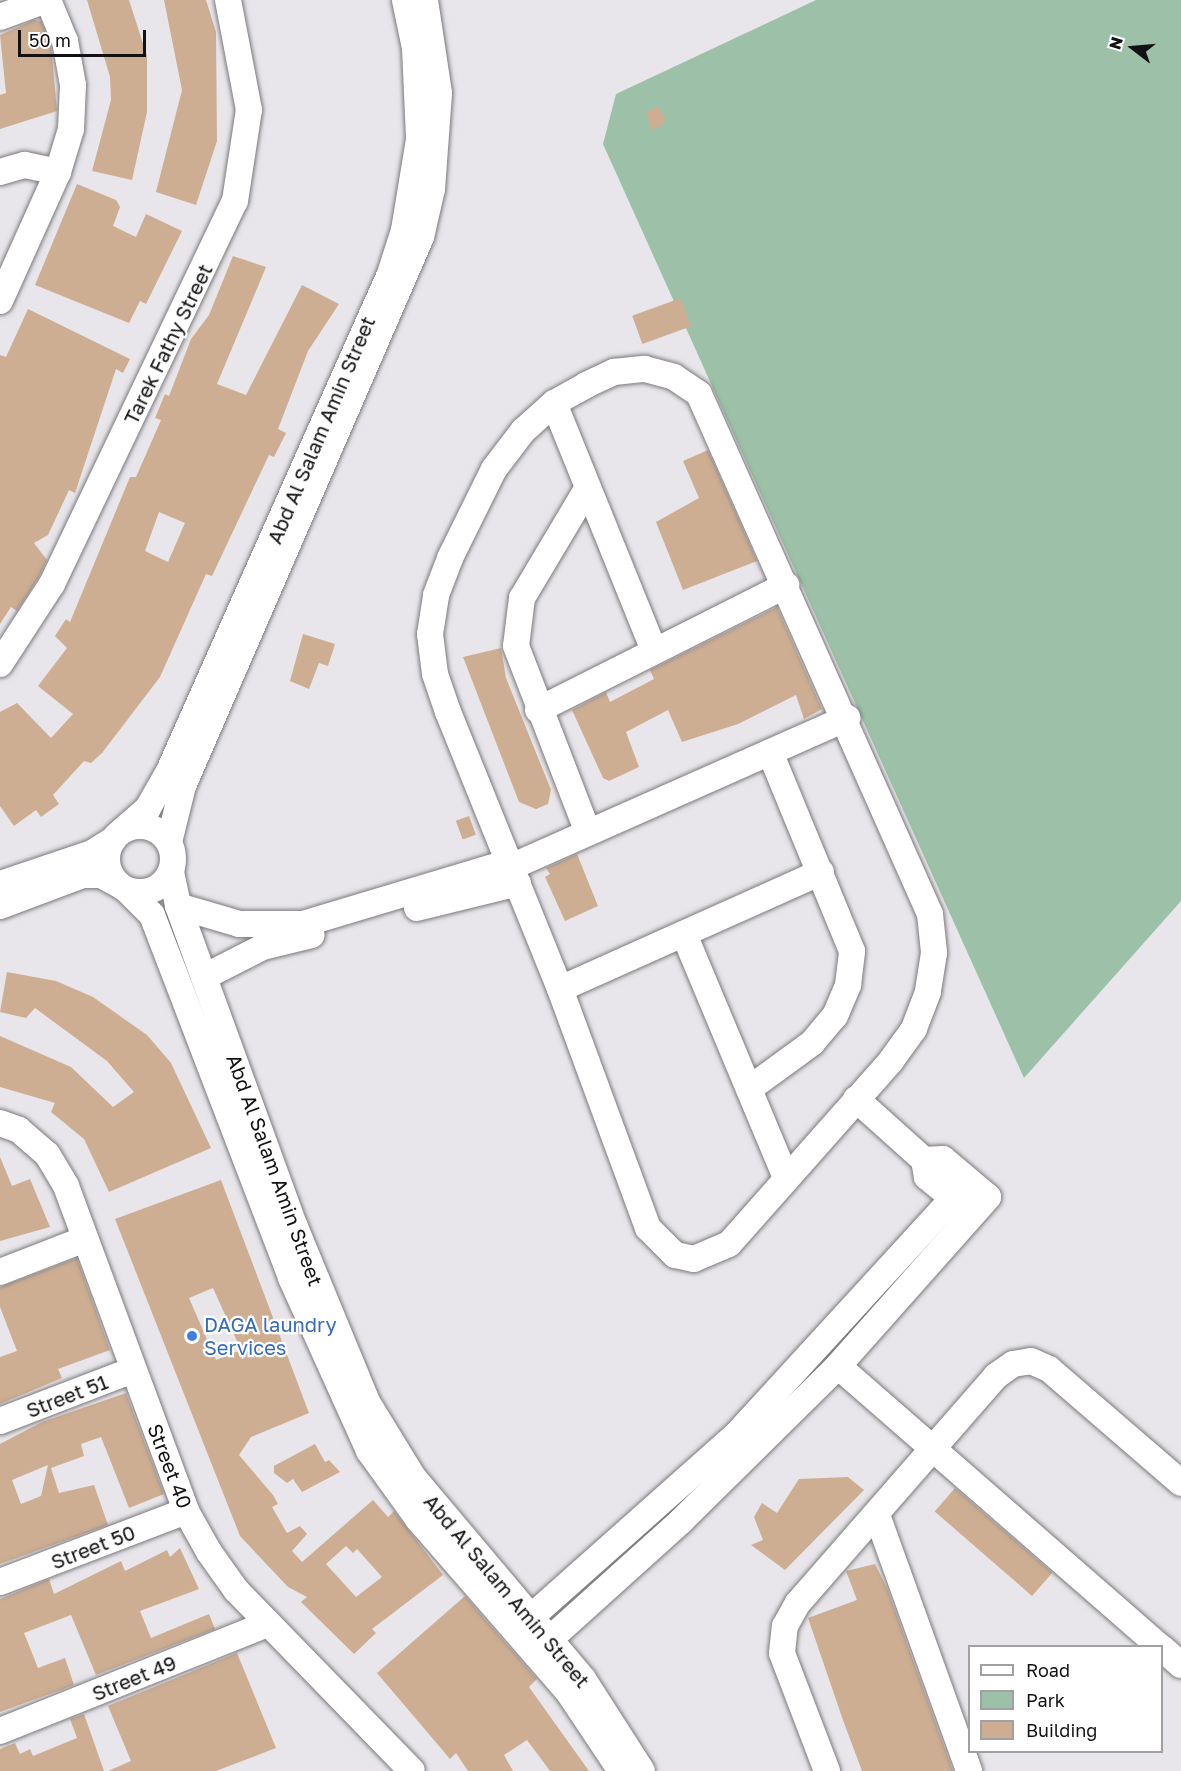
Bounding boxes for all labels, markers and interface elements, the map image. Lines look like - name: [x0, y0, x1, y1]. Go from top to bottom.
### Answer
- scale bar: [21, 18, 148, 56]
- north arrow: [1103, 18, 1163, 78]
- text: 50 m: [29, 29, 71, 51]
- text: N: [1104, 34, 1127, 52]
- street label: Tarek Fathy Street: [119, 260, 217, 428]
- street label: Abd Al Salam Amin Street: [262, 313, 380, 547]
- street label: Abd Al Salam Amin Street: [222, 1051, 328, 1289]
- place label: DAGA laundry Services: [204, 1312, 337, 1359]
- marker: DAGA laundry Services: [185, 1329, 199, 1343]
- street label: Street 51: [23, 1369, 111, 1423]
- street label: Street 40: [143, 1420, 197, 1512]
- street label: Abd Al Salam Amin Street: [419, 1489, 595, 1693]
- street label: Street 50: [48, 1520, 138, 1574]
- legend: [968, 1645, 1163, 1753]
- street label: Street 49: [88, 1650, 180, 1706]
- text: Road: [1026, 1659, 1070, 1681]
- text: Park: [1026, 1689, 1065, 1711]
- text: Building: [1026, 1719, 1097, 1741]

